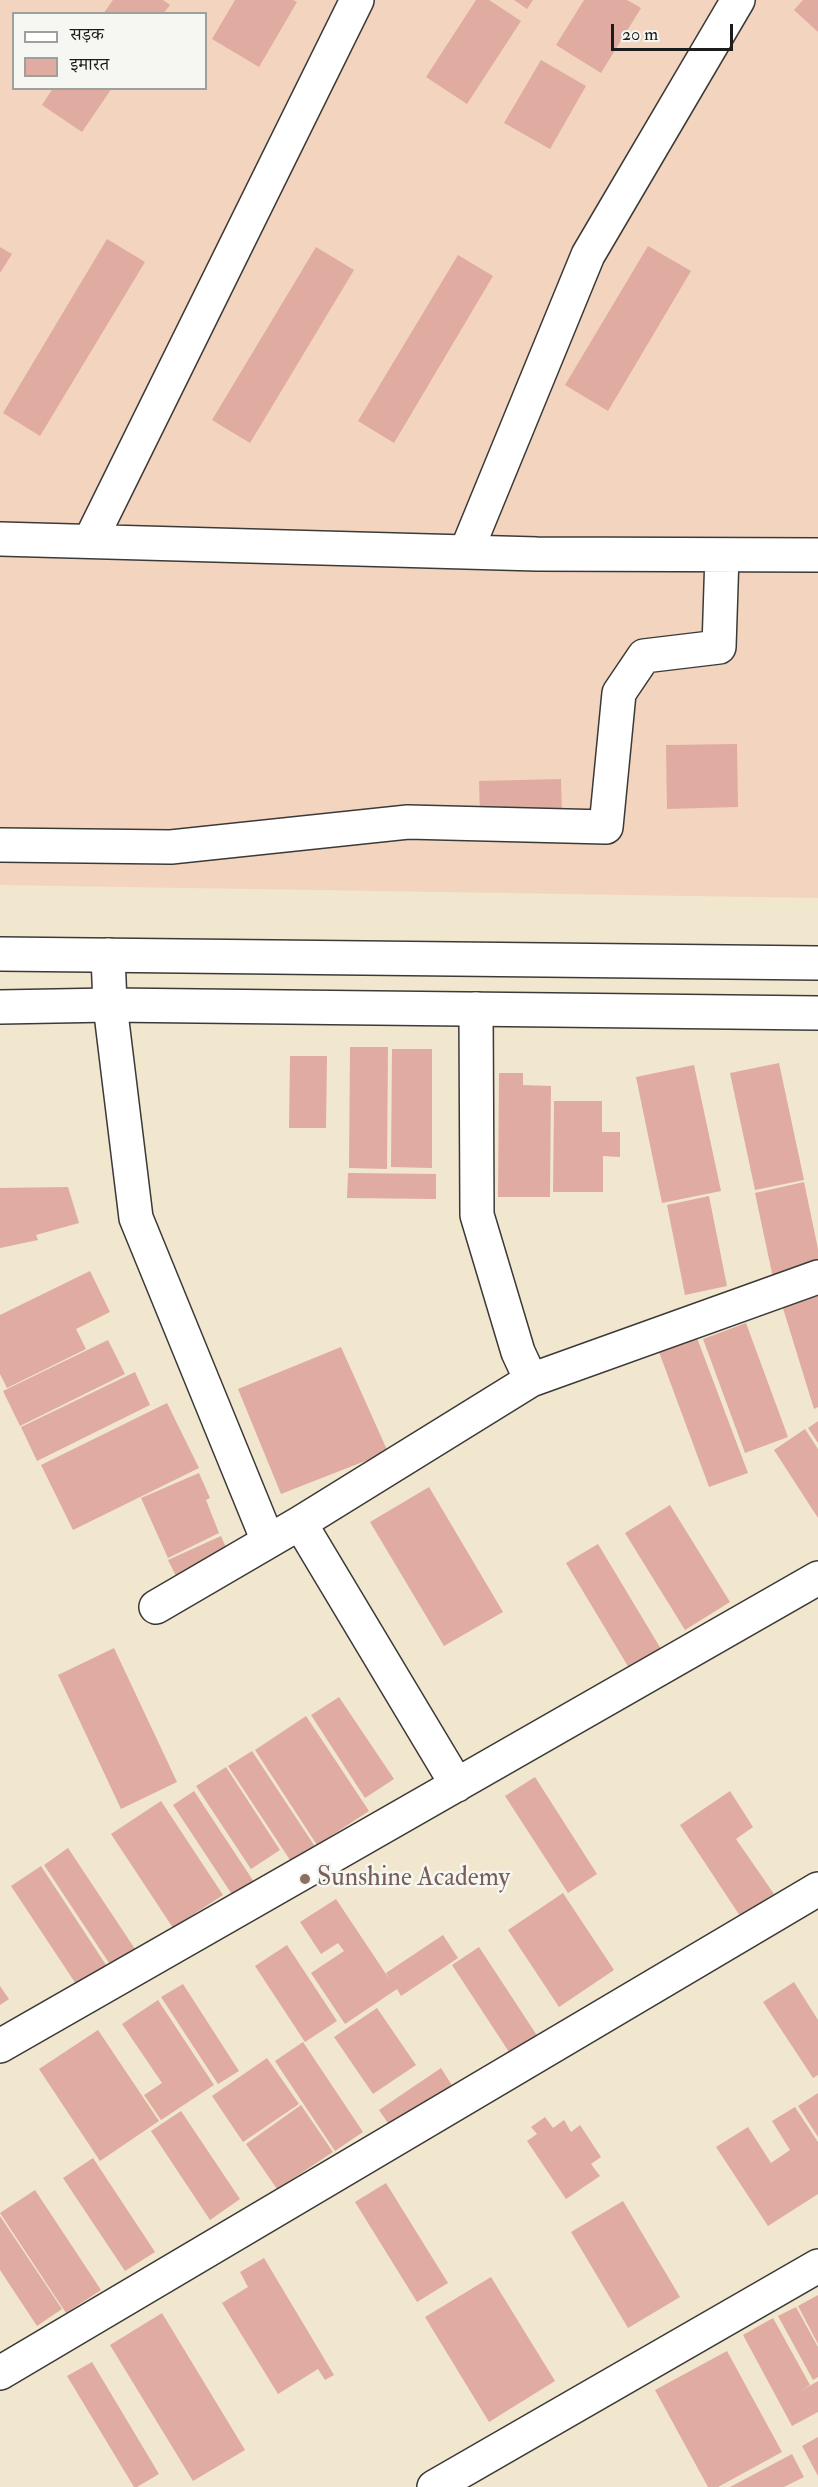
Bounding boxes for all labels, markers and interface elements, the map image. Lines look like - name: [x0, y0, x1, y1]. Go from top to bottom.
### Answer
- legend: [12, 12, 207, 90]
- scale bar: [614, 12, 736, 50]
- text: सड़क: [70, 23, 104, 46]
- text: 20 m: [622, 23, 658, 46]
- text: इमारत: [70, 53, 109, 76]
- place label: Sunshine Academy: [317, 1863, 510, 1895]
- marker: Sunshine Academy: [298, 1872, 312, 1886]

